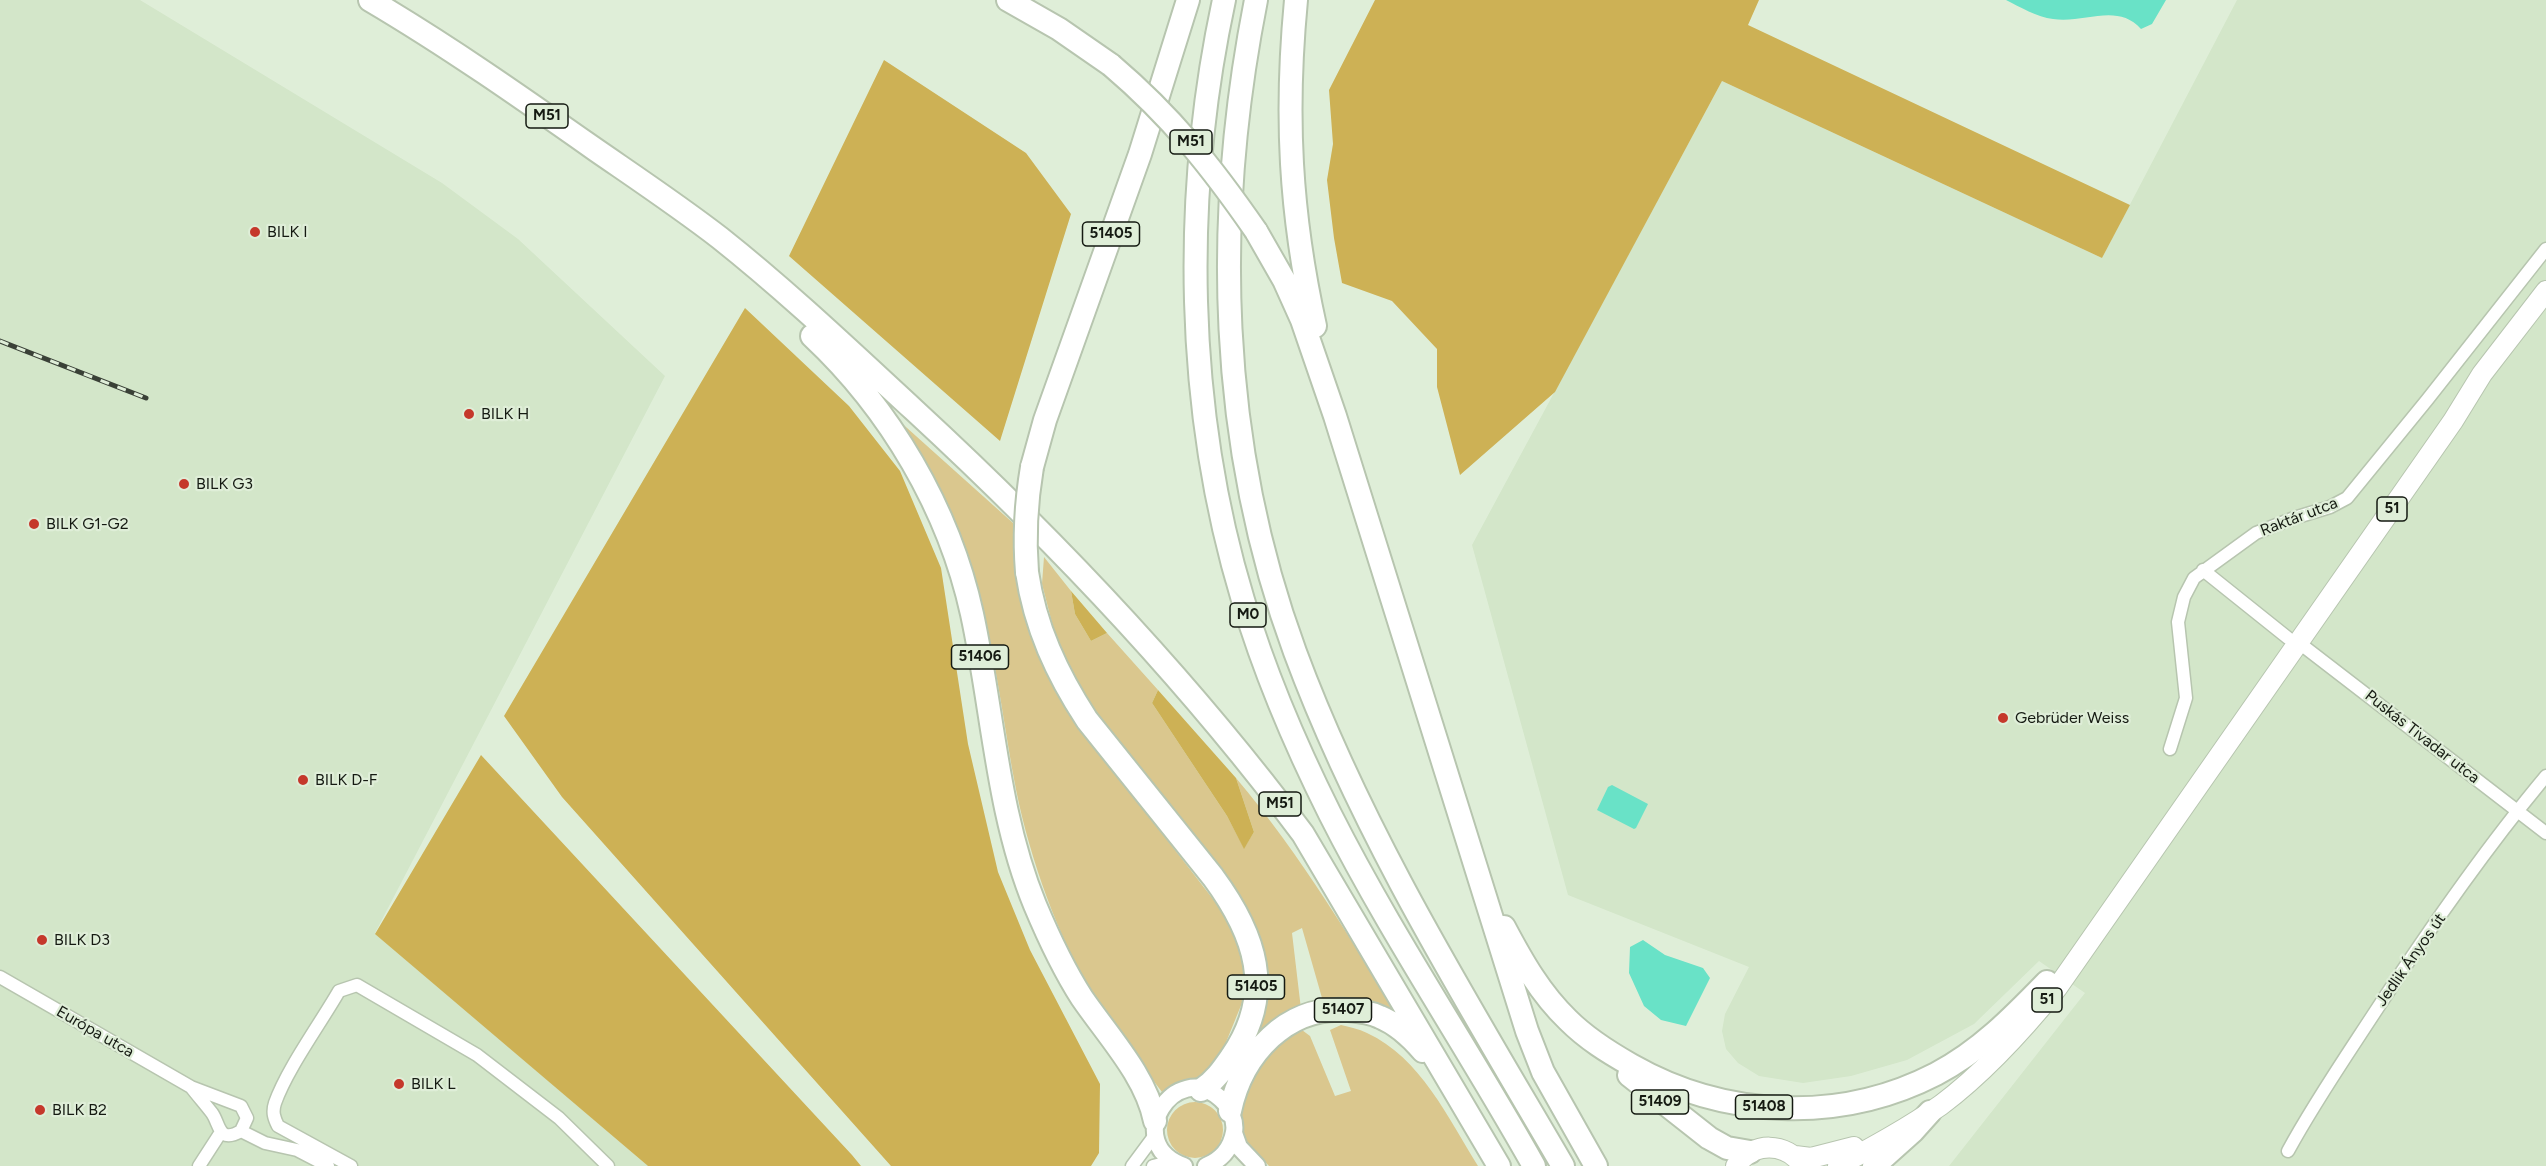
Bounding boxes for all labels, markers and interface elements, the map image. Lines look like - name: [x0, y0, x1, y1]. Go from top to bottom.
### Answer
- road number: M51: [526, 104, 568, 128]
- road number: M51: [1170, 130, 1212, 154]
- place label: BILK I: [267, 222, 307, 242]
- road number: 51405: [1082, 222, 1140, 246]
- marker: BILK I: [248, 225, 262, 239]
- place label: BILK H: [481, 404, 529, 424]
- marker: BILK H: [462, 407, 476, 421]
- place label: BILK G3: [196, 474, 253, 494]
- marker: BILK G3: [177, 477, 191, 491]
- street label: Raktár utca: [2258, 493, 2340, 541]
- road number: 51: [2377, 497, 2407, 521]
- place label: BILK G1-G2: [46, 514, 129, 534]
- marker: BILK G1-G2: [27, 517, 41, 531]
- road number: M0: [1230, 603, 1266, 627]
- road number: 51406: [952, 645, 1008, 669]
- street label: Puskás Tivadar utca: [2361, 686, 2483, 788]
- place label: Gebrüder Weiss: [2015, 708, 2129, 728]
- marker: Gebrüder Weiss: [1996, 711, 2010, 725]
- place label: BILK D-F: [315, 770, 378, 790]
- marker: BILK D-F: [296, 773, 310, 787]
- road number: M51: [1259, 792, 1301, 816]
- street label: Jedlik Ányos út: [2372, 910, 2450, 1010]
- place label: BILK D3: [54, 930, 110, 950]
- marker: BILK D3: [35, 933, 49, 947]
- road number: 51405: [1228, 975, 1284, 999]
- road number: 51: [2032, 988, 2062, 1012]
- road number: 51407: [1314, 998, 1372, 1022]
- street label: Európa utca: [53, 1002, 137, 1062]
- place label: BILK L: [411, 1074, 455, 1094]
- marker: BILK L: [392, 1077, 406, 1091]
- road number: 51409: [1632, 1090, 1688, 1114]
- road number: 51408: [1736, 1095, 1792, 1119]
- place label: BILK B2: [52, 1100, 107, 1120]
- marker: BILK B2: [33, 1103, 47, 1117]

